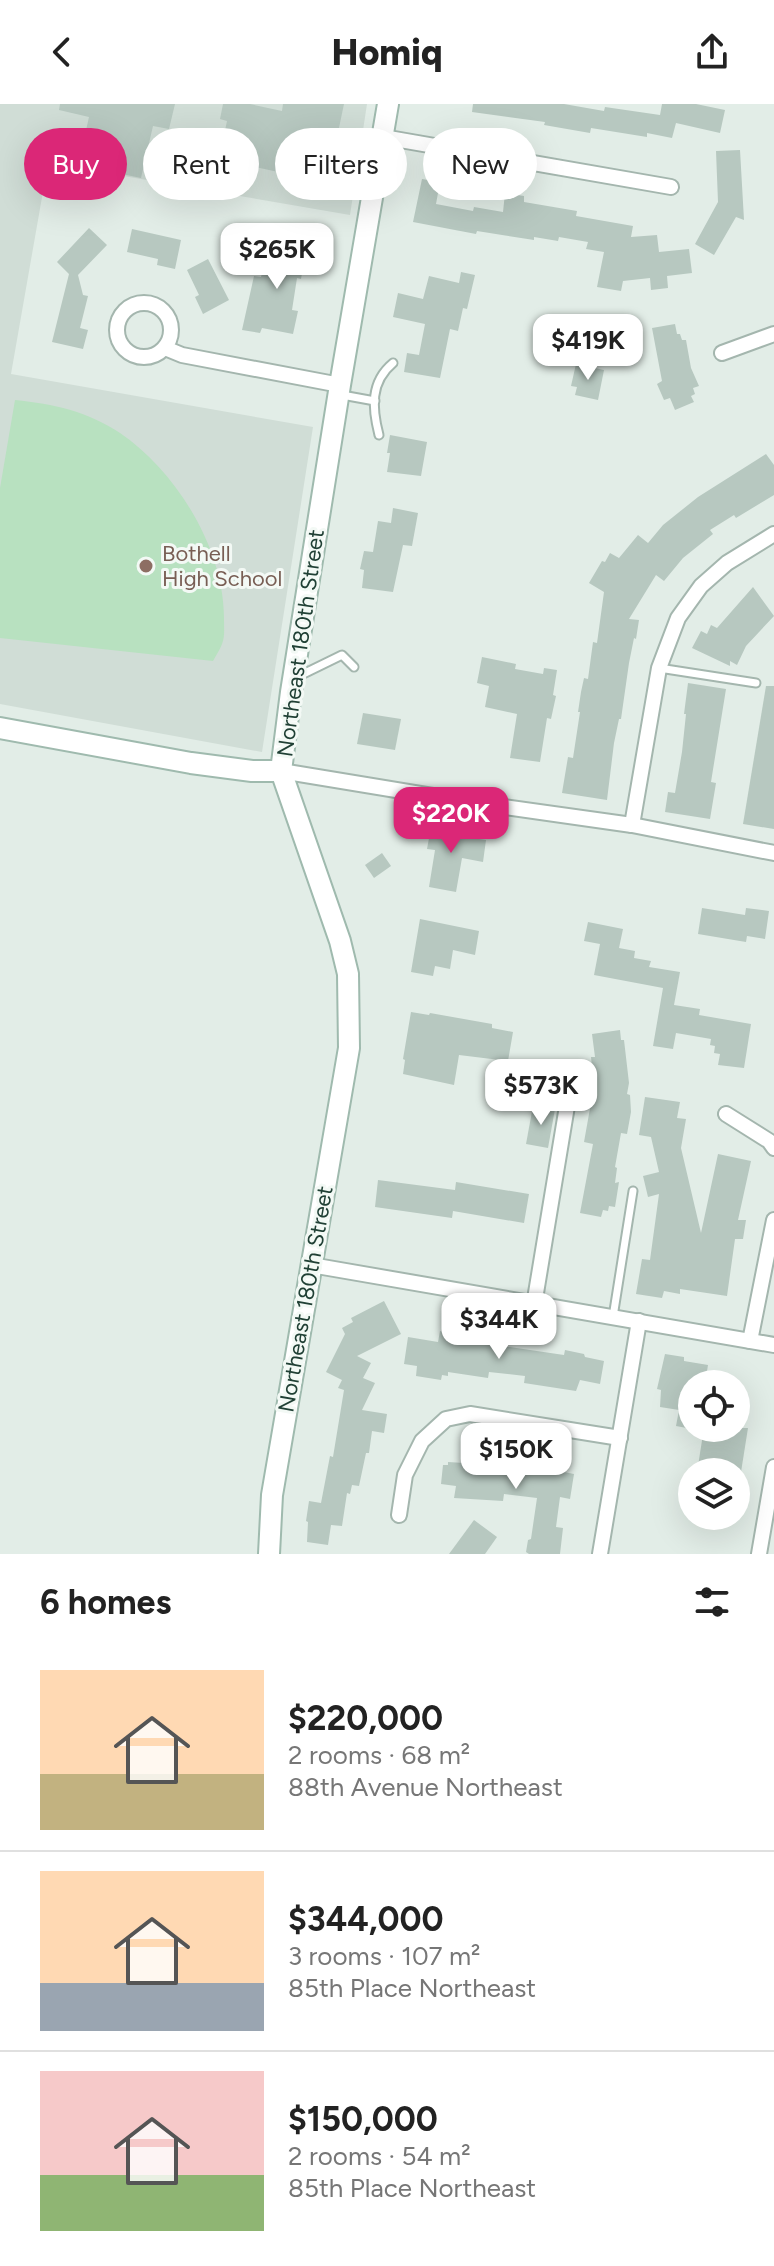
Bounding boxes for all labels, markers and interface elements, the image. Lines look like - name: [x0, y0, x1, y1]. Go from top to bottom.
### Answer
- icon: back: [40, 30, 84, 74]
- icon: share: [690, 30, 734, 74]
- text: Homiq: [331, 31, 443, 74]
- chip: Buy: [24, 128, 127, 200]
- chip: Rent: [143, 128, 259, 200]
- chip: Filters: [275, 128, 407, 200]
- chip: New: [423, 128, 537, 200]
- pin: $265K: [221, 223, 333, 291]
- text: $265K: [239, 233, 315, 265]
- pin: $419K: [532, 314, 644, 382]
- text: $419K: [551, 324, 625, 356]
- street label: Northeast 180th Street: [271, 528, 330, 759]
- place label: Bothell High School: [162, 540, 282, 592]
- marker: Bothell High School: [137, 557, 155, 575]
- pin: $220K: [395, 787, 507, 855]
- text: $220K: [412, 797, 490, 829]
- pin: $573K: [485, 1059, 597, 1127]
- text: $573K: [503, 1069, 579, 1101]
- street label: Northeast 180th Street: [272, 1184, 339, 1414]
- pin: $344K: [443, 1293, 555, 1361]
- text: $344K: [459, 1303, 539, 1335]
- map controls: [678, 1370, 750, 1530]
- button: locate: [678, 1370, 750, 1442]
- pin: $150K: [460, 1423, 572, 1491]
- text: $150K: [479, 1433, 553, 1465]
- button: layers: [678, 1458, 750, 1530]
- icon: filters: [690, 1580, 734, 1624]
- text: 6 homes: [40, 1582, 171, 1623]
- text: $220,000: [288, 1698, 443, 1739]
- icon: home: [104, 1702, 200, 1798]
- text: 2 rooms · 68 m²: [288, 1739, 470, 1771]
- text: 88th Avenue Northeast: [288, 1771, 563, 1803]
- text: $344,000: [288, 1899, 444, 1940]
- icon: home: [104, 1903, 200, 1999]
- text: 3 rooms · 107 m²: [288, 1940, 481, 1972]
- text: 85th Place Northeast: [288, 1972, 536, 2004]
- text: $150,000: [288, 2099, 438, 2140]
- icon: home: [104, 2103, 200, 2199]
- text: 2 rooms · 54 m²: [288, 2140, 471, 2172]
- text: 85th Place Northeast: [288, 2172, 536, 2204]

